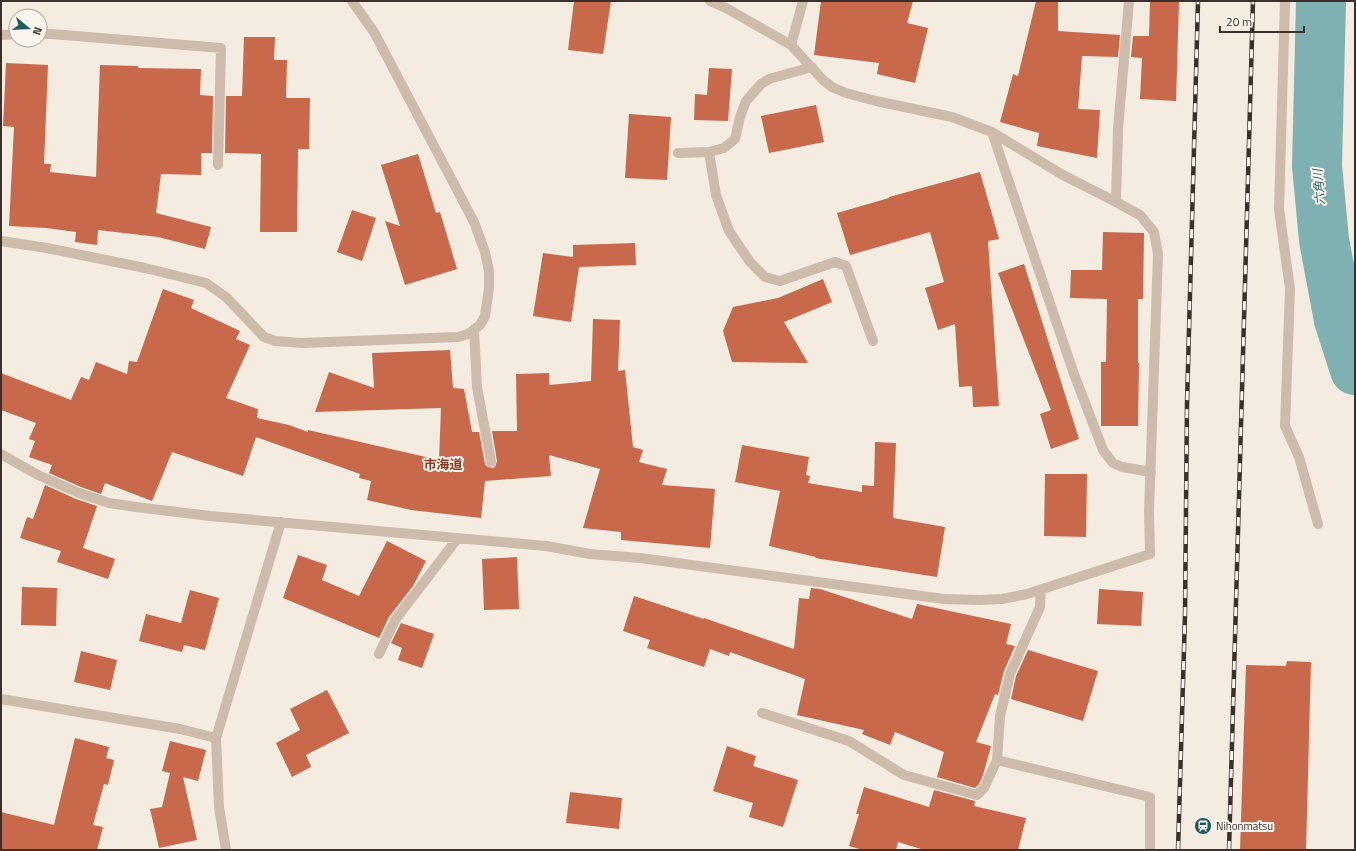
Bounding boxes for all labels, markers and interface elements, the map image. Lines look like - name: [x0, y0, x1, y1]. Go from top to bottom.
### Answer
- north arrow: [8, 8, 48, 48]
- scale bar: [1220, 8, 1304, 34]
- text: 20 m: [1226, 12, 1252, 31]
- text: N: [29, 25, 46, 37]
- water label: 六角川: [1307, 166, 1330, 206]
- district label: 市海道: [423, 454, 463, 474]
- station icon: Nihonmatsu: [1193, 816, 1213, 836]
- place label: Nihonmatsu: [1216, 818, 1273, 834]

